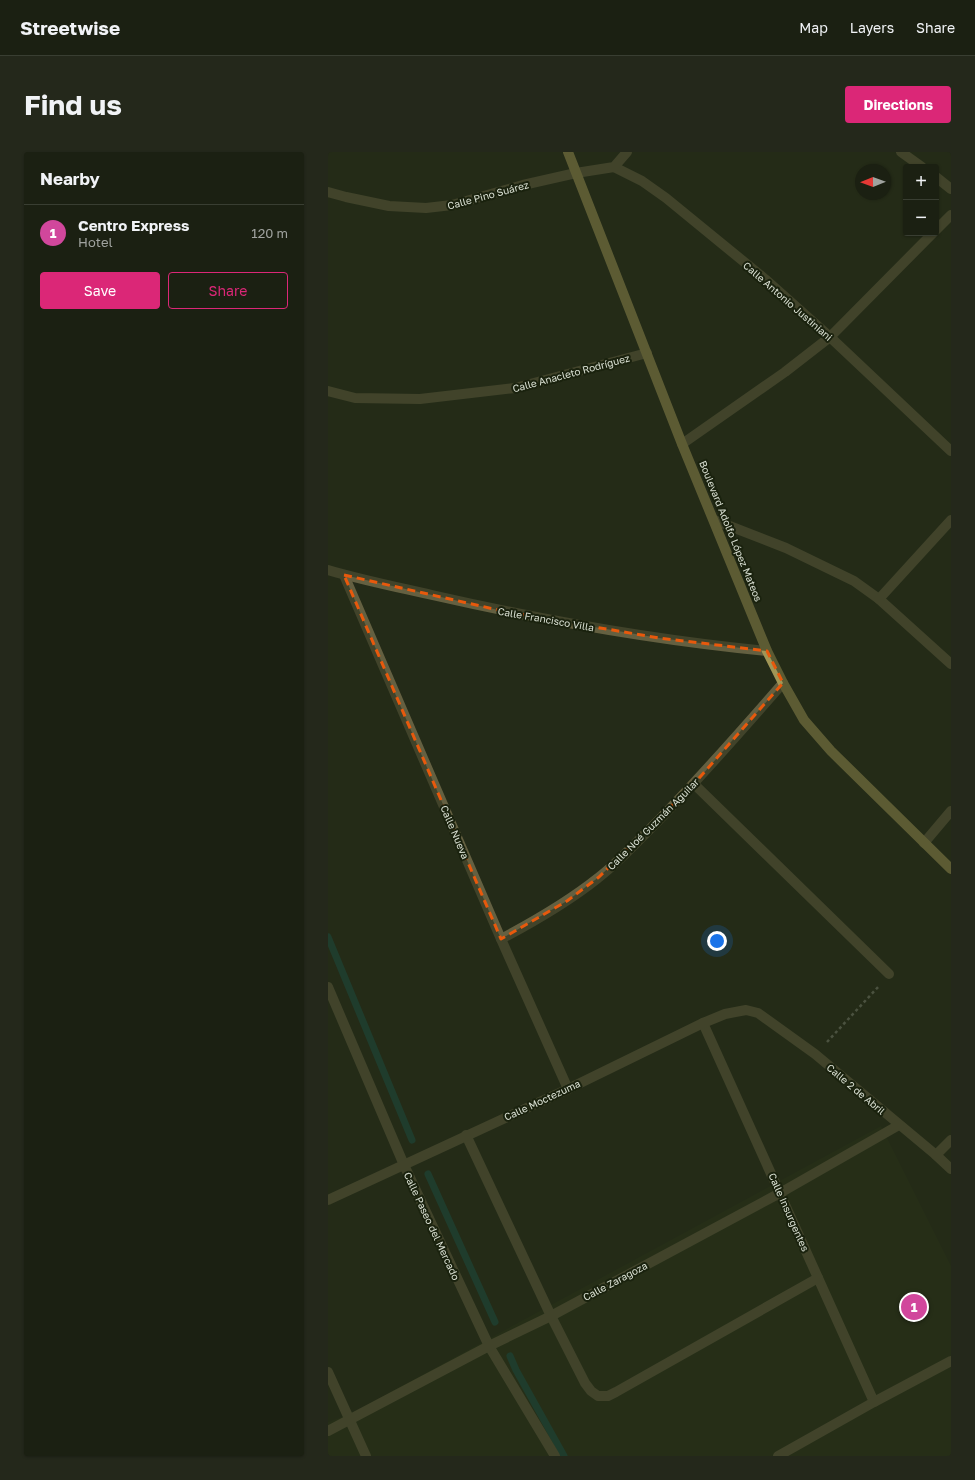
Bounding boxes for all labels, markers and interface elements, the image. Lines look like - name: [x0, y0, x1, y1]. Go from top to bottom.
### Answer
- text: Streetwise: [20, 16, 120, 39]
- text: Map: [799, 19, 828, 36]
- text: Layers: [850, 19, 894, 36]
- text: Share: [916, 19, 955, 36]
- button: Directions: [845, 86, 951, 123]
- text: Find us: [24, 88, 122, 121]
- north arrow: [855, 164, 891, 200]
- map controls: [903, 164, 939, 236]
- button: +: [903, 164, 939, 200]
- text: Nearby: [40, 168, 100, 189]
- street label: Calle Pino Suárez: [446, 178, 530, 212]
- button: −: [903, 200, 939, 236]
- text: Centro Express: [78, 216, 190, 234]
- text: 1: [50, 225, 56, 241]
- text: 120 m: [251, 225, 288, 241]
- text: Hotel: [78, 234, 113, 250]
- street label: Calle Antonio Justiniani: [741, 259, 835, 343]
- button: Save: [40, 272, 160, 309]
- button: Share: [168, 272, 288, 309]
- street label: Calle Anacleto Rodríguez: [511, 352, 631, 394]
- street label: Boulevard Adolfo López Mateos: [697, 459, 765, 603]
- street label: Calle Francisco Villa: [497, 605, 595, 633]
- street label: Calle Noé Guzmán Aguilar: [605, 776, 701, 872]
- street label: Calle Nueva: [438, 803, 472, 861]
- your location: [707, 931, 727, 951]
- street label: Calle 2 de Abril: [824, 1061, 888, 1117]
- street label: Calle Moctezuma: [502, 1077, 582, 1123]
- street label: Calle Paseo del Mercado: [402, 1170, 462, 1282]
- street label: Calle Insurgentes: [766, 1171, 812, 1253]
- street label: Calle Zaragoza: [581, 1259, 649, 1303]
- pin: 1: [901, 1292, 927, 1322]

